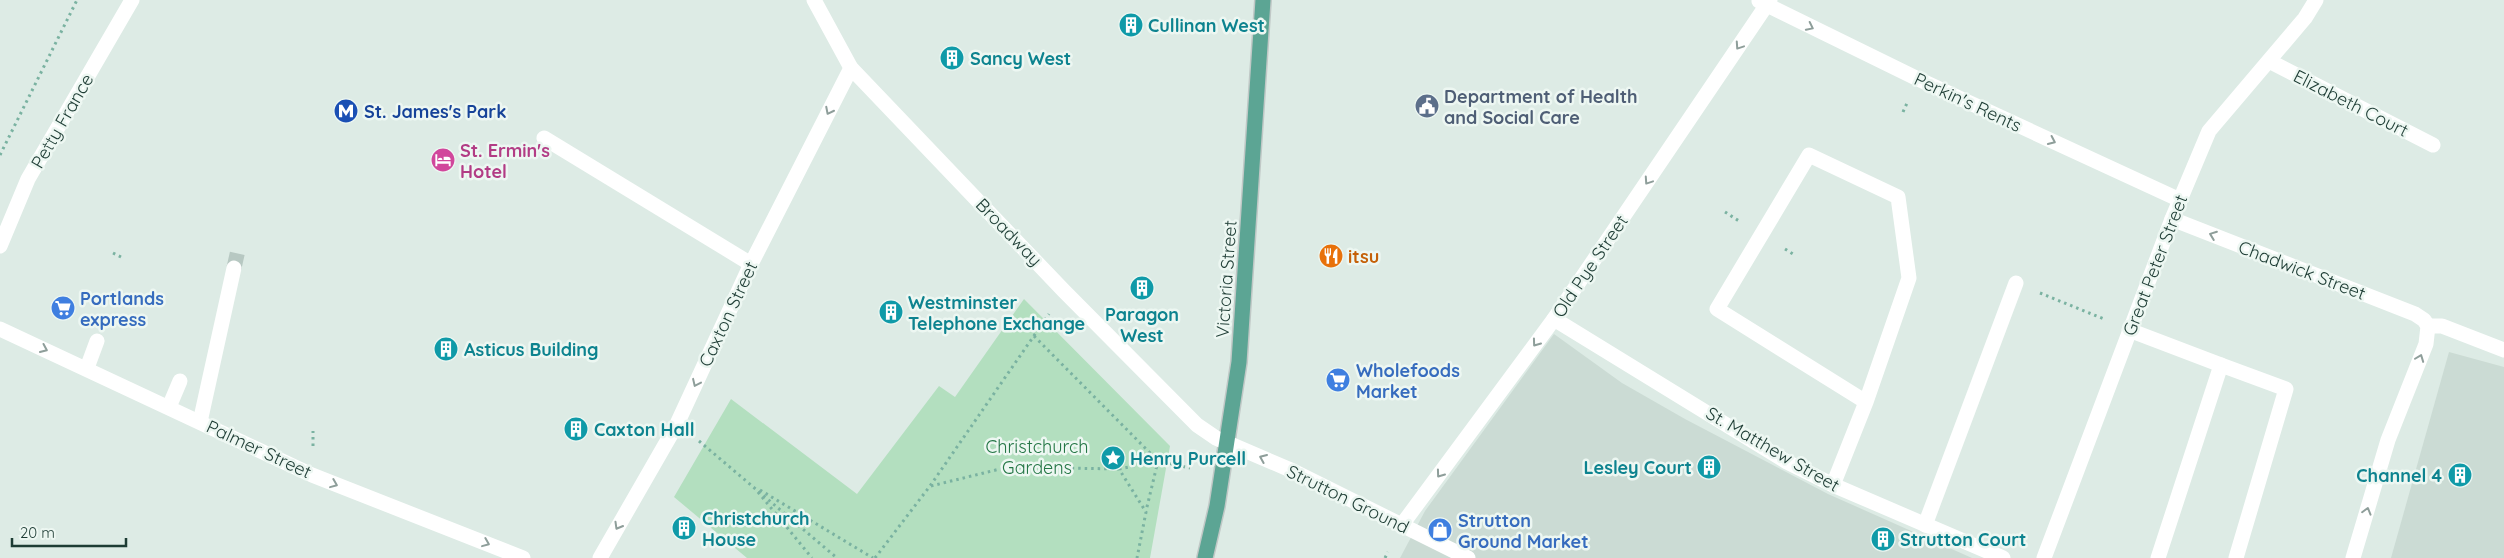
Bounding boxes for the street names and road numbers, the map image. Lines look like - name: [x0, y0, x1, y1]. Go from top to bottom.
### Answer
- street label: Elizabeth Court: [2290, 64, 2412, 142]
- street label: Perkin's Rents: [1911, 67, 2025, 137]
- street label: Petty France: [26, 70, 98, 172]
- street label: Great Peter Street: [2118, 191, 2192, 339]
- street label: Broadway: [971, 193, 1047, 271]
- street label: Old Pye Street: [1547, 210, 1633, 322]
- street label: Victoria Street: [1210, 219, 1242, 339]
- street label: Chadwick Street: [2235, 235, 2369, 305]
- street label: Caxton Street: [694, 258, 762, 370]
- street label: St. Matthew Street: [1702, 401, 1844, 497]
- street label: Palmer Street: [203, 415, 315, 483]
- street label: Strutton Ground: [1283, 459, 1413, 539]

